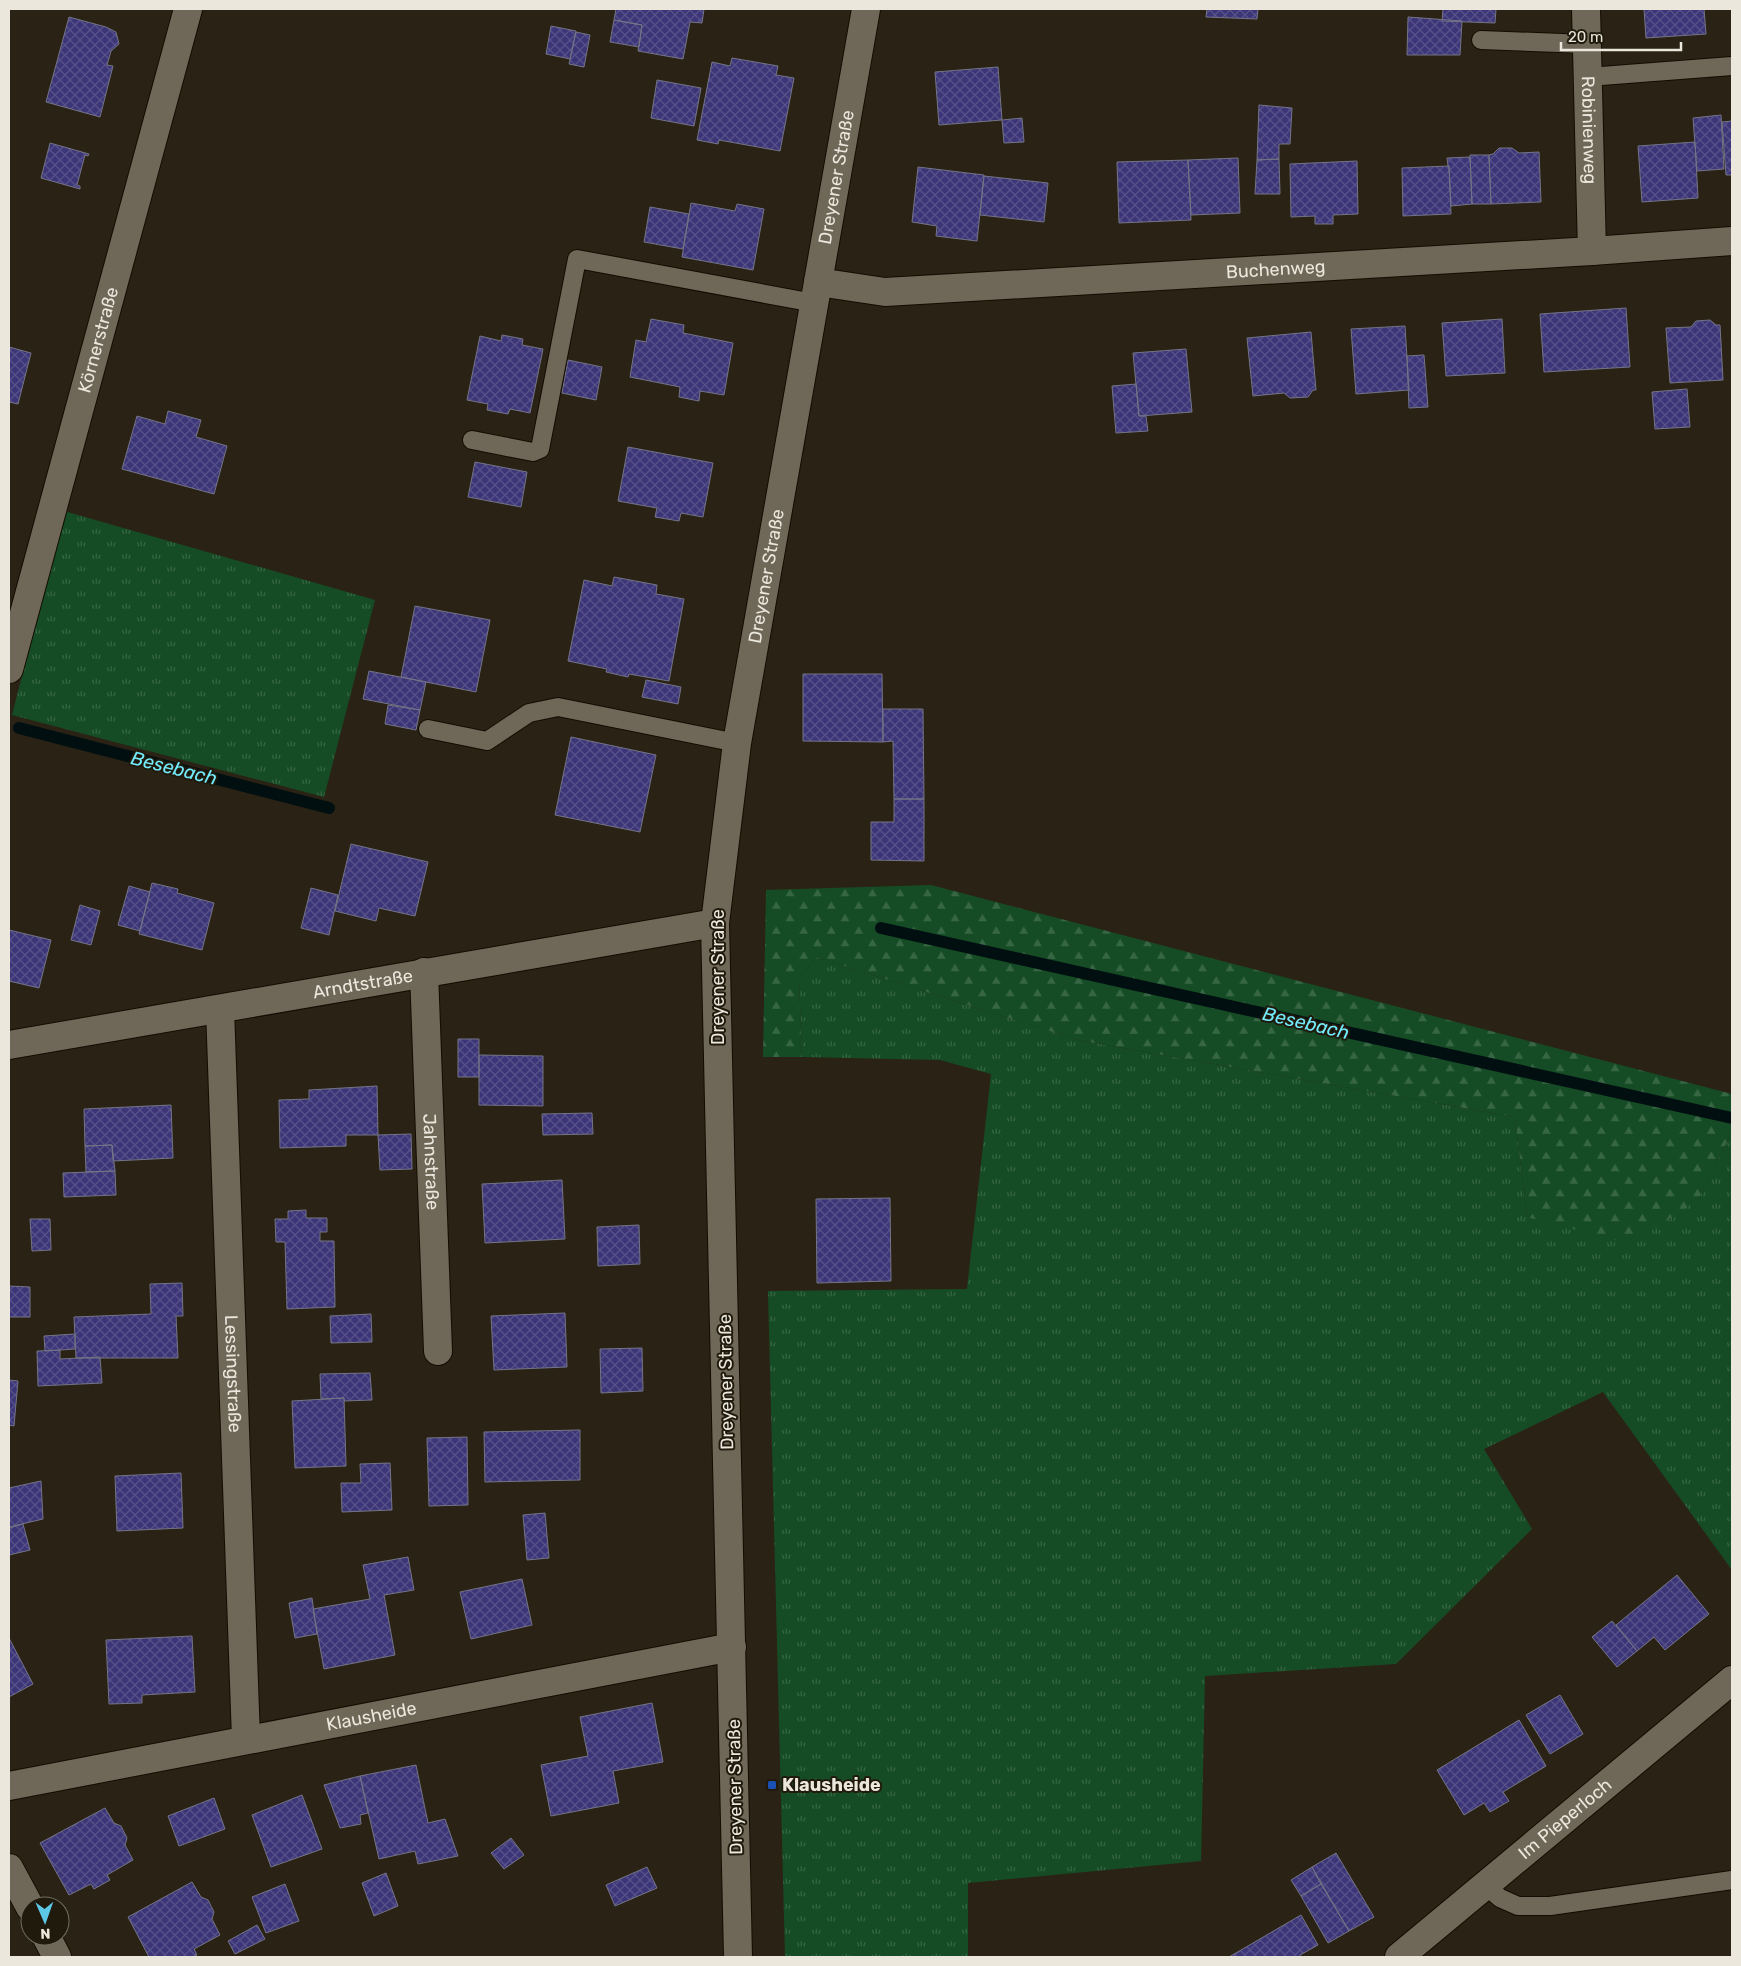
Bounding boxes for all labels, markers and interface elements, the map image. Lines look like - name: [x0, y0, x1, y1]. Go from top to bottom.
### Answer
- scale bar: [1561, 20, 1681, 52]
- text: 20 m: [1568, 28, 1603, 46]
- street label: Robinienweg: [1577, 76, 1601, 184]
- street label: Dreyener Straße: [814, 108, 859, 246]
- street label: Buchenweg: [1225, 255, 1326, 283]
- street label: Körnerstraße: [73, 284, 123, 395]
- street label: Dreyener Straße: [744, 507, 789, 645]
- water label: Besebach: [128, 746, 220, 790]
- street label: Dreyener Straße: [707, 909, 729, 1045]
- street label: Arndtstraße: [311, 964, 414, 1003]
- water label: Besebach: [1260, 1002, 1352, 1044]
- street label: Jahnstraße: [418, 1113, 444, 1211]
- street label: Lessingstraße: [220, 1314, 246, 1433]
- street label: Dreyener Straße: [714, 1314, 738, 1450]
- street label: Klausheide: [324, 1697, 418, 1736]
- street label: Dreyener Straße: [723, 1719, 747, 1855]
- place label: Klausheide: [782, 1774, 881, 1796]
- street label: Im Pieperloch: [1514, 1774, 1616, 1864]
- marker: Klausheide: [766, 1779, 778, 1791]
- north arrow: [20, 1896, 70, 1946]
- text: N: [40, 1925, 51, 1942]

